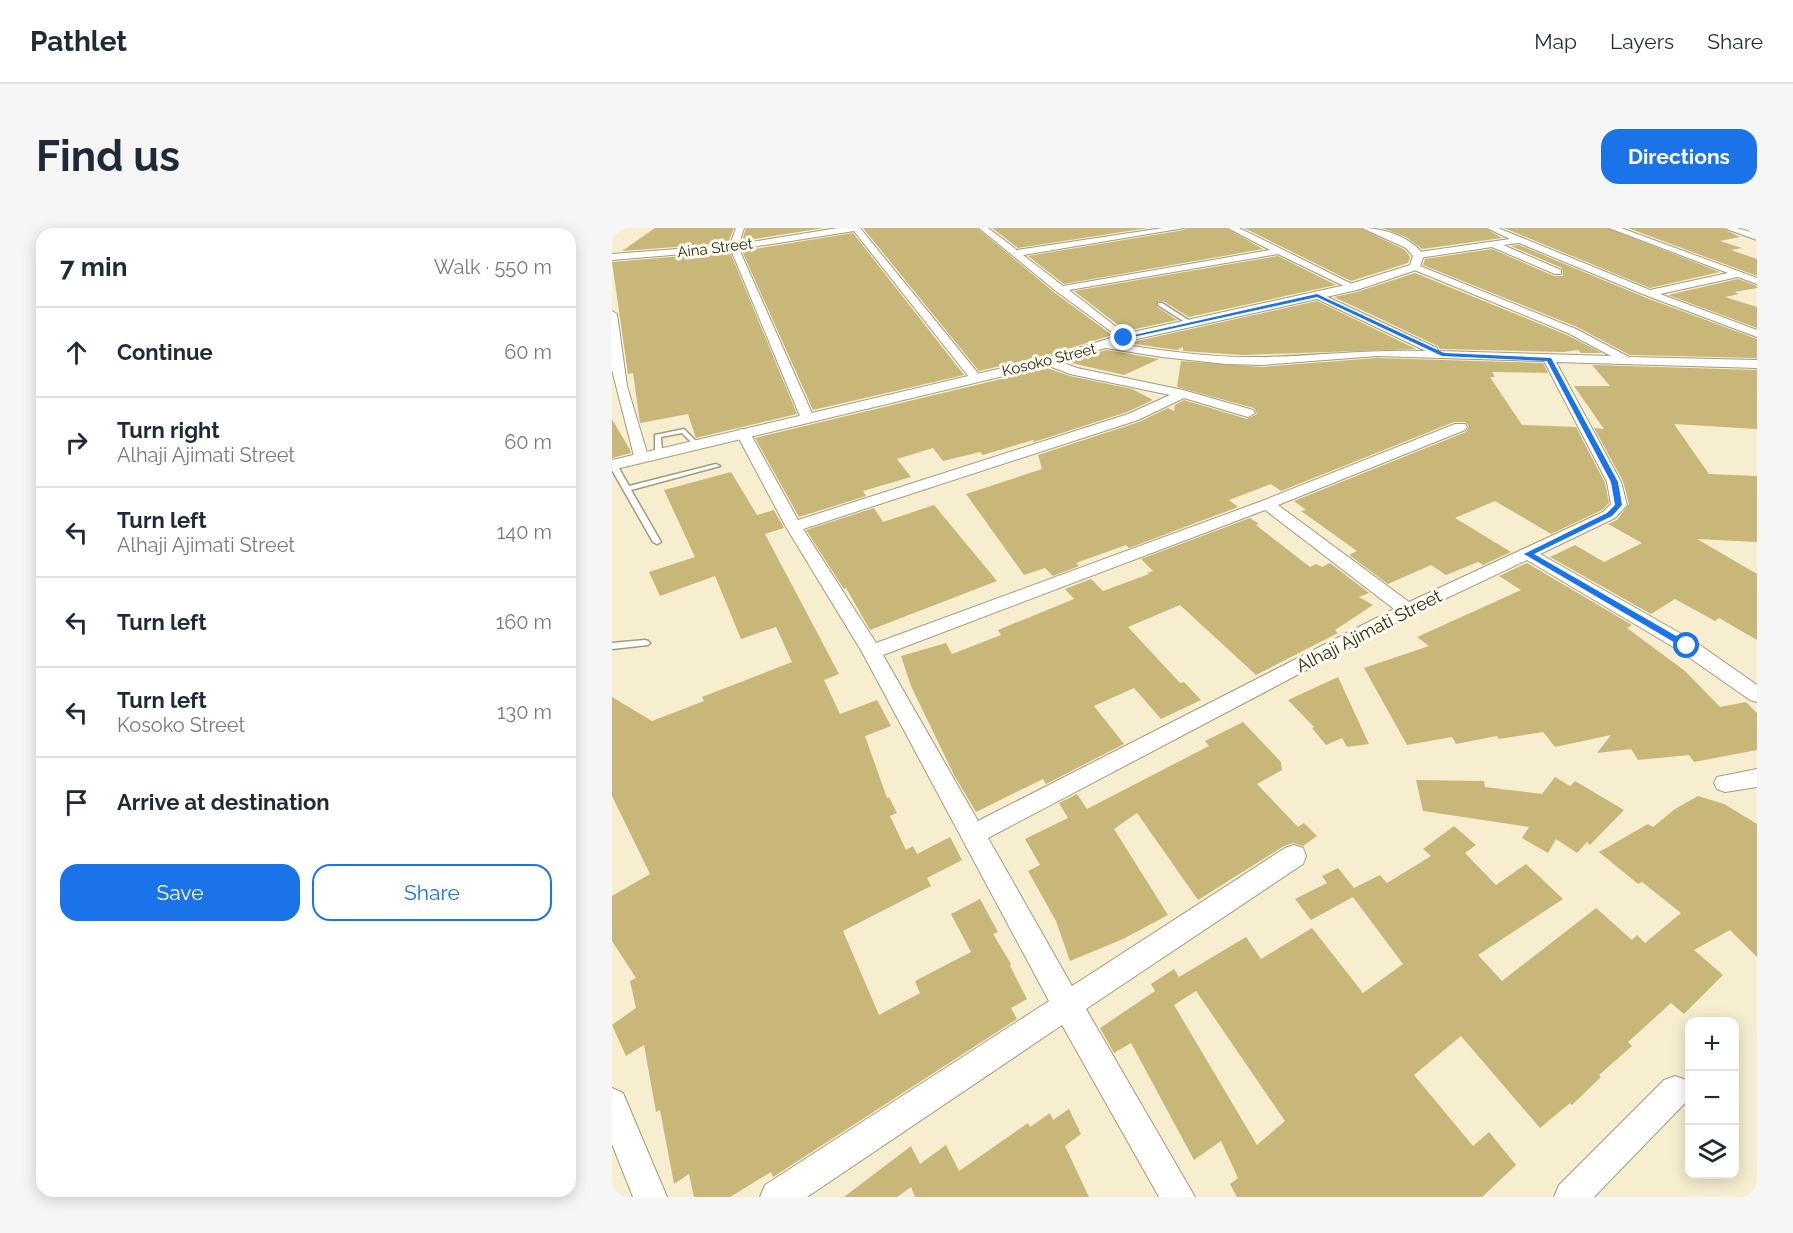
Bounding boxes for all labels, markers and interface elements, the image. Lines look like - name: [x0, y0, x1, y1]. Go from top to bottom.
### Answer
- text: Pathlet: [30, 25, 127, 58]
- text: Map: [1534, 29, 1577, 54]
- text: Layers: [1610, 29, 1674, 54]
- text: Share: [1707, 29, 1763, 54]
- button: Directions: [1601, 129, 1757, 184]
- text: Find us: [36, 132, 180, 181]
- street label: Aina Street: [676, 234, 754, 262]
- text: 7 min: [60, 252, 127, 282]
- text: Walk · 550 m: [434, 255, 552, 279]
- route end: [1110, 324, 1136, 350]
- icon: ahead: [60, 336, 93, 369]
- text: Continue: [117, 339, 213, 365]
- text: 60 m: [504, 340, 552, 364]
- street label: Kosoko Street: [1000, 340, 1098, 380]
- text: Turn right: [117, 417, 220, 443]
- icon: right: [60, 426, 93, 459]
- text: 60 m: [504, 430, 552, 454]
- text: Alhaji Ajimati Street: [117, 443, 295, 467]
- text: Turn left: [117, 507, 207, 533]
- icon: left: [60, 516, 93, 549]
- text: 140 m: [497, 520, 552, 544]
- text: Alhaji Ajimati Street: [117, 533, 295, 557]
- street label: Alhaji Ajimati Street: [1293, 585, 1445, 676]
- icon: left: [60, 606, 93, 639]
- text: Turn left: [117, 609, 207, 635]
- text: 160 m: [496, 610, 552, 634]
- route start: [1673, 632, 1699, 658]
- text: Turn left: [117, 687, 207, 713]
- icon: left: [60, 696, 93, 729]
- text: 130 m: [497, 700, 552, 724]
- text: Kosoko Street: [117, 713, 245, 737]
- icon: arrive: [60, 786, 93, 819]
- text: Arrive at destination: [117, 789, 330, 815]
- button: Save: [60, 864, 300, 921]
- button: Share: [312, 864, 552, 921]
- map controls: [1685, 1017, 1739, 1179]
- button: +: [1685, 1017, 1739, 1071]
- button: −: [1685, 1071, 1739, 1125]
- button: layers: [1685, 1125, 1739, 1179]

